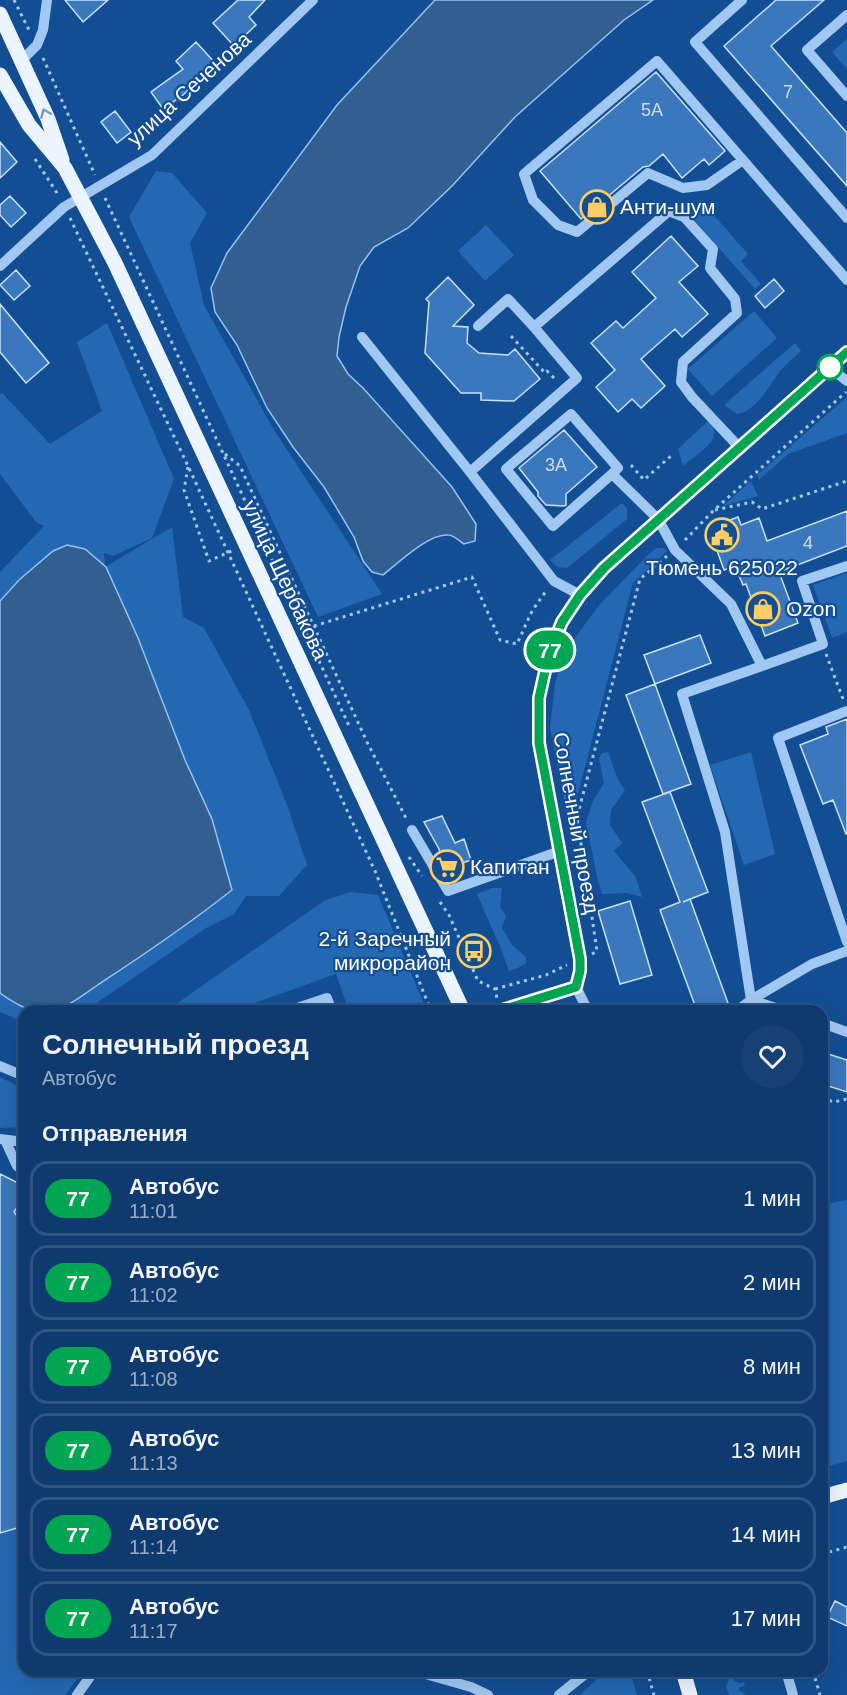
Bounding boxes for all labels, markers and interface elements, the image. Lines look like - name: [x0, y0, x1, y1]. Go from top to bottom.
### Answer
- street label: улица Сеченова: [122, 27, 255, 150]
- house number: 7: [783, 82, 793, 102]
- house number: 5А: [641, 100, 663, 120]
- one-way arrow: [40, 108, 52, 119]
- shop icon: Анти-шум: [579, 189, 615, 225]
- place label: Анти-шум: [620, 195, 716, 218]
- unlabelled marker: [817, 354, 843, 380]
- house number: 3А: [545, 455, 567, 475]
- street label: улица Щербакова: [238, 496, 333, 664]
- public building icon: Тюмень 625022: [704, 517, 740, 553]
- house number: 4: [803, 533, 813, 553]
- place label: Тюмень 625022: [646, 556, 798, 579]
- shop icon: Ozon: [745, 591, 781, 627]
- place label: Ozon: [786, 597, 836, 620]
- line badge: 77: [523, 630, 577, 670]
- text: 77: [538, 639, 562, 662]
- street label: Солнечный проезд: [549, 730, 604, 915]
- supermarket icon: Капитан: [429, 849, 465, 885]
- place label: Капитан: [470, 855, 550, 878]
- place label: 2-й Заречный микрорайон: [318, 927, 451, 974]
- bus stop icon: 2-й Заречный микрорайон: [456, 933, 492, 969]
- button: heart: [741, 1025, 804, 1088]
- text: Солнечный проезд: [42, 1029, 309, 1060]
- text: Автобус: [42, 1067, 116, 1089]
- text: Отправления: [42, 1121, 188, 1146]
- text: Автобус: [129, 1174, 219, 1199]
- text: 1 мин: [743, 1186, 801, 1211]
- text: 77: [66, 1187, 90, 1210]
- text: 11:01: [129, 1200, 178, 1222]
- text: Автобус: [129, 1258, 219, 1283]
- text: 2 мин: [743, 1270, 801, 1295]
- text: 77: [66, 1271, 90, 1294]
- text: 11:02: [129, 1284, 178, 1306]
- text: Автобус: [129, 1342, 219, 1367]
- text: 8 мин: [743, 1354, 801, 1379]
- text: 77: [66, 1355, 90, 1378]
- text: 11:08: [129, 1368, 178, 1390]
- text: Автобус: [129, 1426, 219, 1451]
- text: 13 мин: [731, 1438, 801, 1463]
- text: 77: [66, 1439, 90, 1462]
- text: 11:13: [129, 1452, 178, 1474]
- text: Автобус: [129, 1510, 219, 1535]
- text: 14 мин: [731, 1522, 801, 1547]
- text: 77: [66, 1523, 90, 1546]
- text: 11:14: [129, 1536, 178, 1558]
- text: Автобус: [129, 1594, 219, 1619]
- text: 17 мин: [731, 1606, 801, 1631]
- text: 77: [66, 1607, 90, 1630]
- text: 11:17: [129, 1620, 178, 1642]

